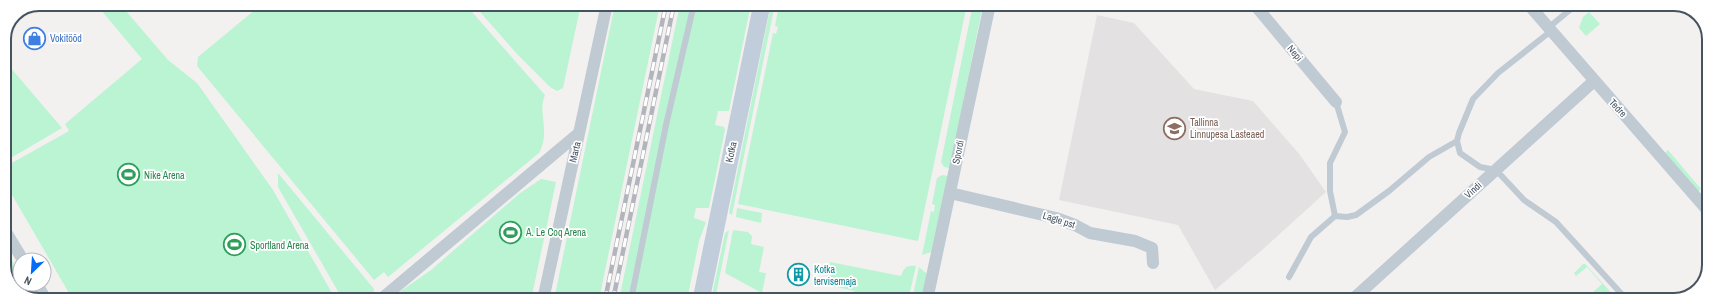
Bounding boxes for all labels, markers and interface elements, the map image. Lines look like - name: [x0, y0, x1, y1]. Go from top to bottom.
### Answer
- shop icon: Vokitööd: [22, 25, 48, 51]
- place label: Vokitööd: [50, 32, 82, 45]
- street label: Nepi: [1284, 42, 1306, 64]
- street label: Tedre: [1606, 96, 1630, 120]
- school or university icon: Tallinna Linnupesa Lasteaed: [1162, 115, 1188, 141]
- place label: Tallinna Linnupesa Lasteaed: [1190, 116, 1264, 141]
- street label: Spordi: [949, 139, 967, 165]
- street label: Marta: [566, 140, 584, 164]
- street label: Kotka: [722, 140, 740, 164]
- sports icon: Nike Arena: [115, 162, 141, 188]
- place label: Nike Arena: [144, 169, 185, 182]
- street label: Vindi: [1462, 179, 1484, 201]
- street label: Lagle pst: [1041, 209, 1078, 232]
- sports icon: A. Le Coq Arena: [497, 219, 523, 245]
- place label: A. Le Coq Arena: [525, 226, 587, 239]
- sports icon: Sportland Arena: [221, 232, 247, 258]
- place label: Sportland Arena: [250, 239, 309, 252]
- north arrow: [12, 252, 52, 292]
- building icon: Kotka tervisemaja: [785, 262, 811, 288]
- place label: Kotka tervisemaja: [814, 263, 857, 288]
- text: N: [22, 273, 34, 289]

